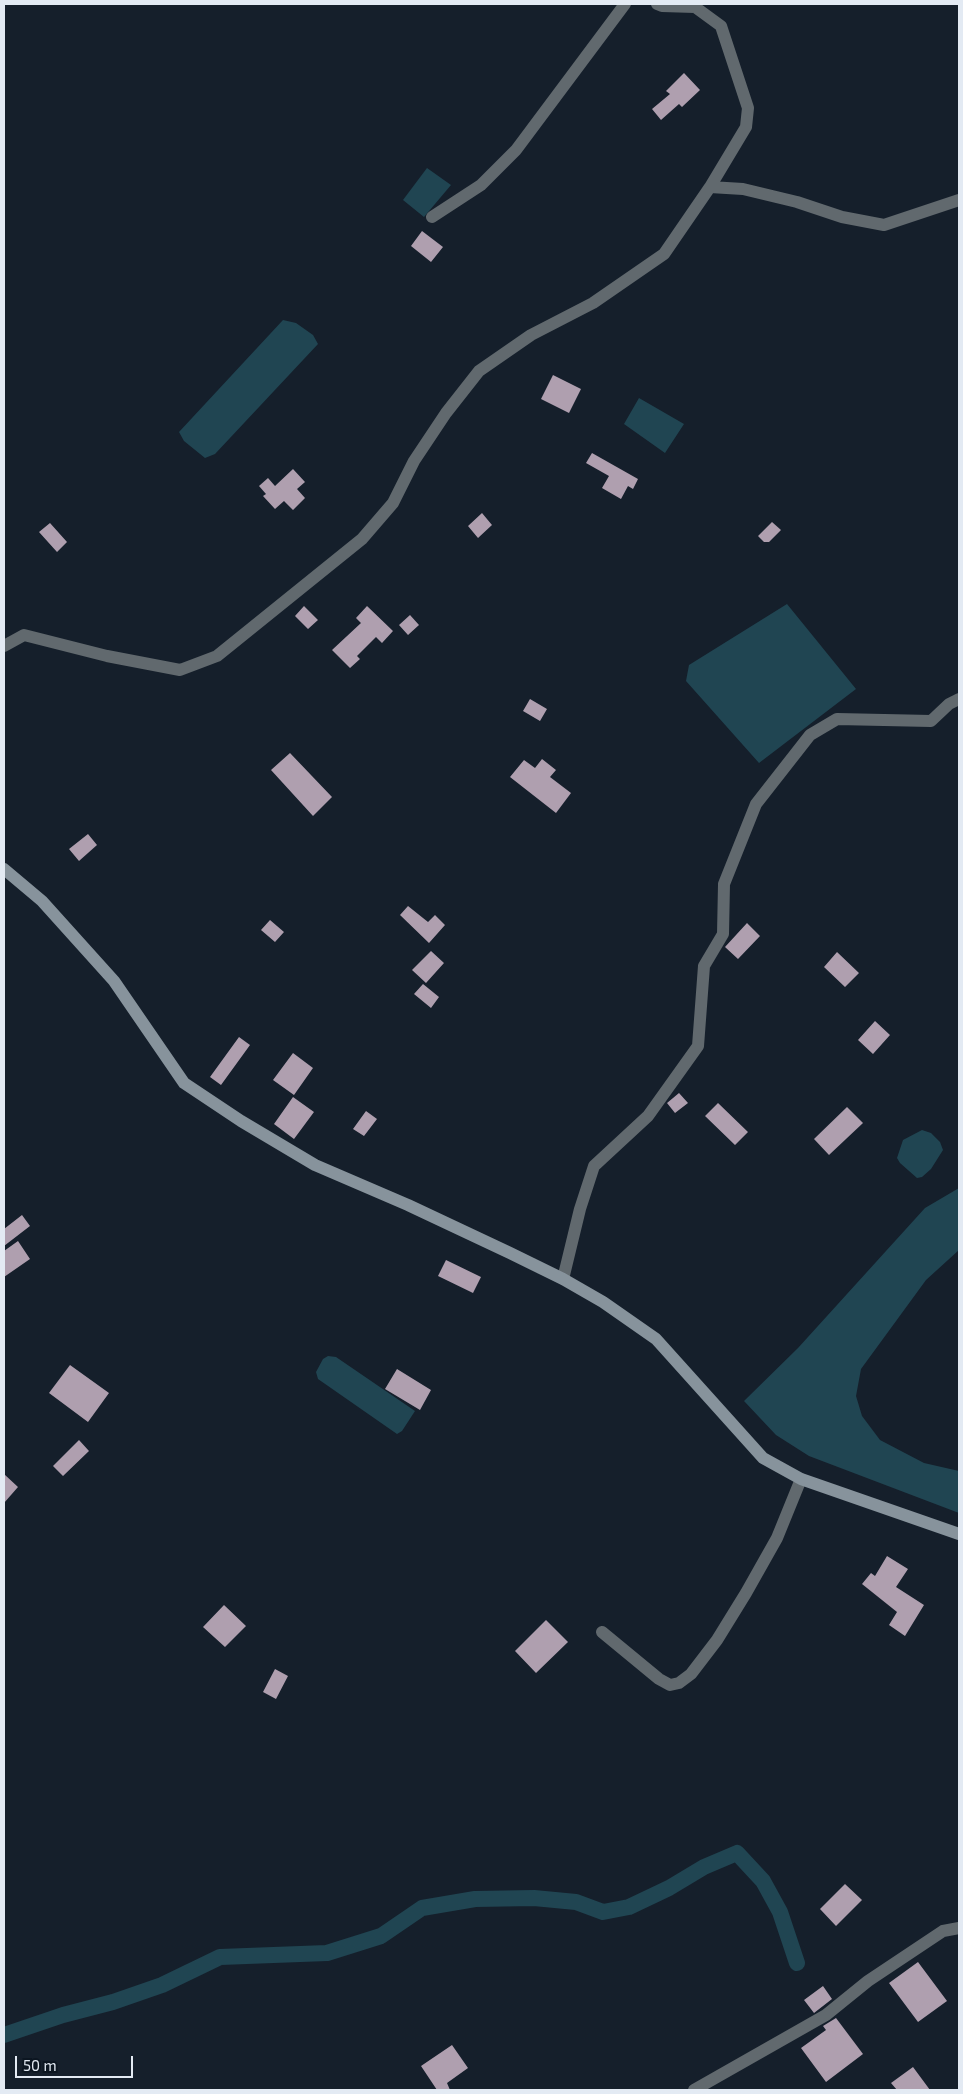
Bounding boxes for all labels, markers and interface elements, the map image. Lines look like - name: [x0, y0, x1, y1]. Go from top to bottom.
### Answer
- scale bar: [18, 2046, 135, 2078]
- text: 50 m: [23, 2056, 57, 2074]

